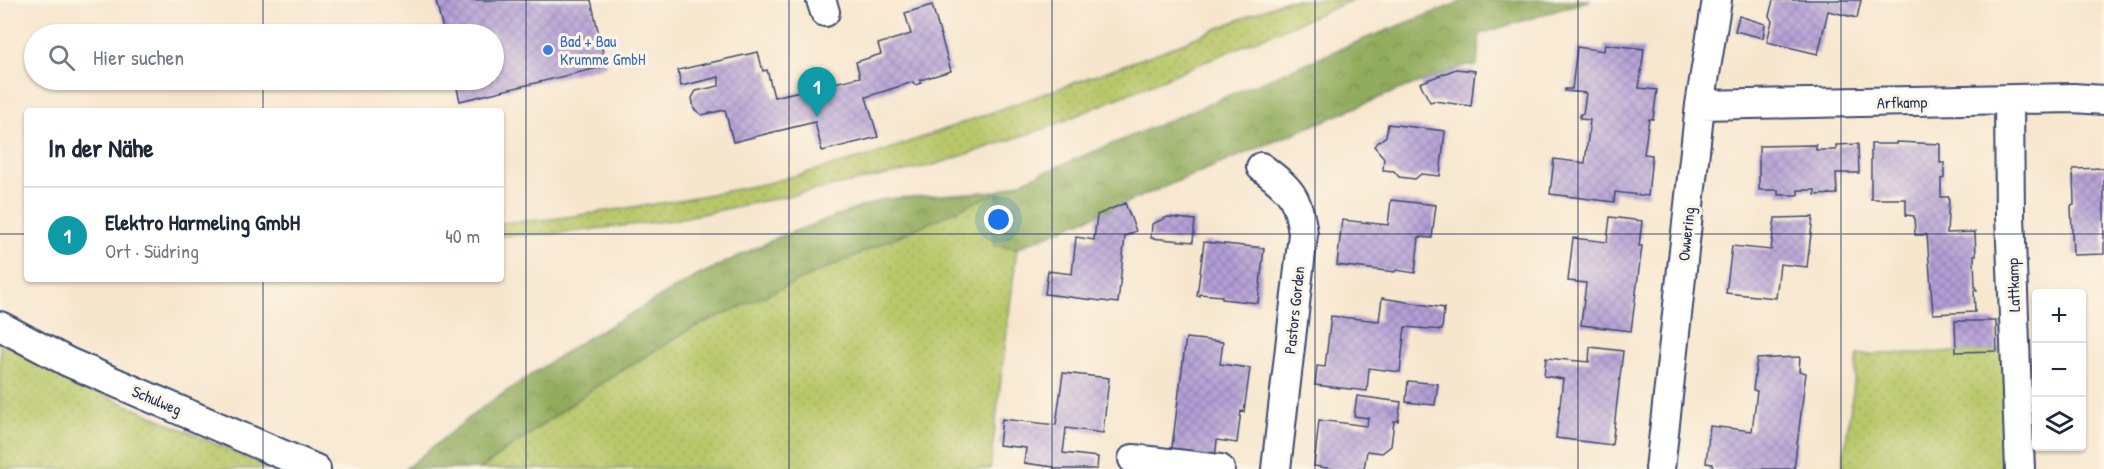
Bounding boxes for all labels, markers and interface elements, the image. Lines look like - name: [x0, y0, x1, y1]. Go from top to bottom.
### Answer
- search box: [24, 24, 504, 90]
- place label: Bad + Bau Krumme GmbH: [560, 30, 645, 70]
- icon: search: [45, 41, 78, 74]
- text: Hier suchen: [93, 42, 184, 72]
- marker: Bad + Bau Krumme GmbH: [541, 43, 555, 57]
- pin: 1: [798, 68, 836, 117]
- street label: Arfkamp: [1877, 91, 1928, 113]
- text: In der Nähe: [48, 130, 154, 165]
- your location: [984, 205, 1013, 234]
- street label: Owwering: [1672, 206, 1700, 262]
- text: Elektro Harmeling GmbH: [105, 207, 300, 237]
- text: 1: [64, 222, 71, 249]
- text: 40 m: [445, 222, 480, 249]
- text: Ort · Südring: [105, 237, 199, 264]
- street label: Lattkamp: [2001, 258, 2025, 312]
- street label: Pastors Gorden: [1278, 265, 1310, 355]
- map controls: [2032, 289, 2086, 451]
- button: +: [2032, 289, 2086, 343]
- button: −: [2032, 343, 2086, 397]
- street label: Schulweg: [129, 380, 185, 420]
- button: layers: [2032, 397, 2086, 451]

